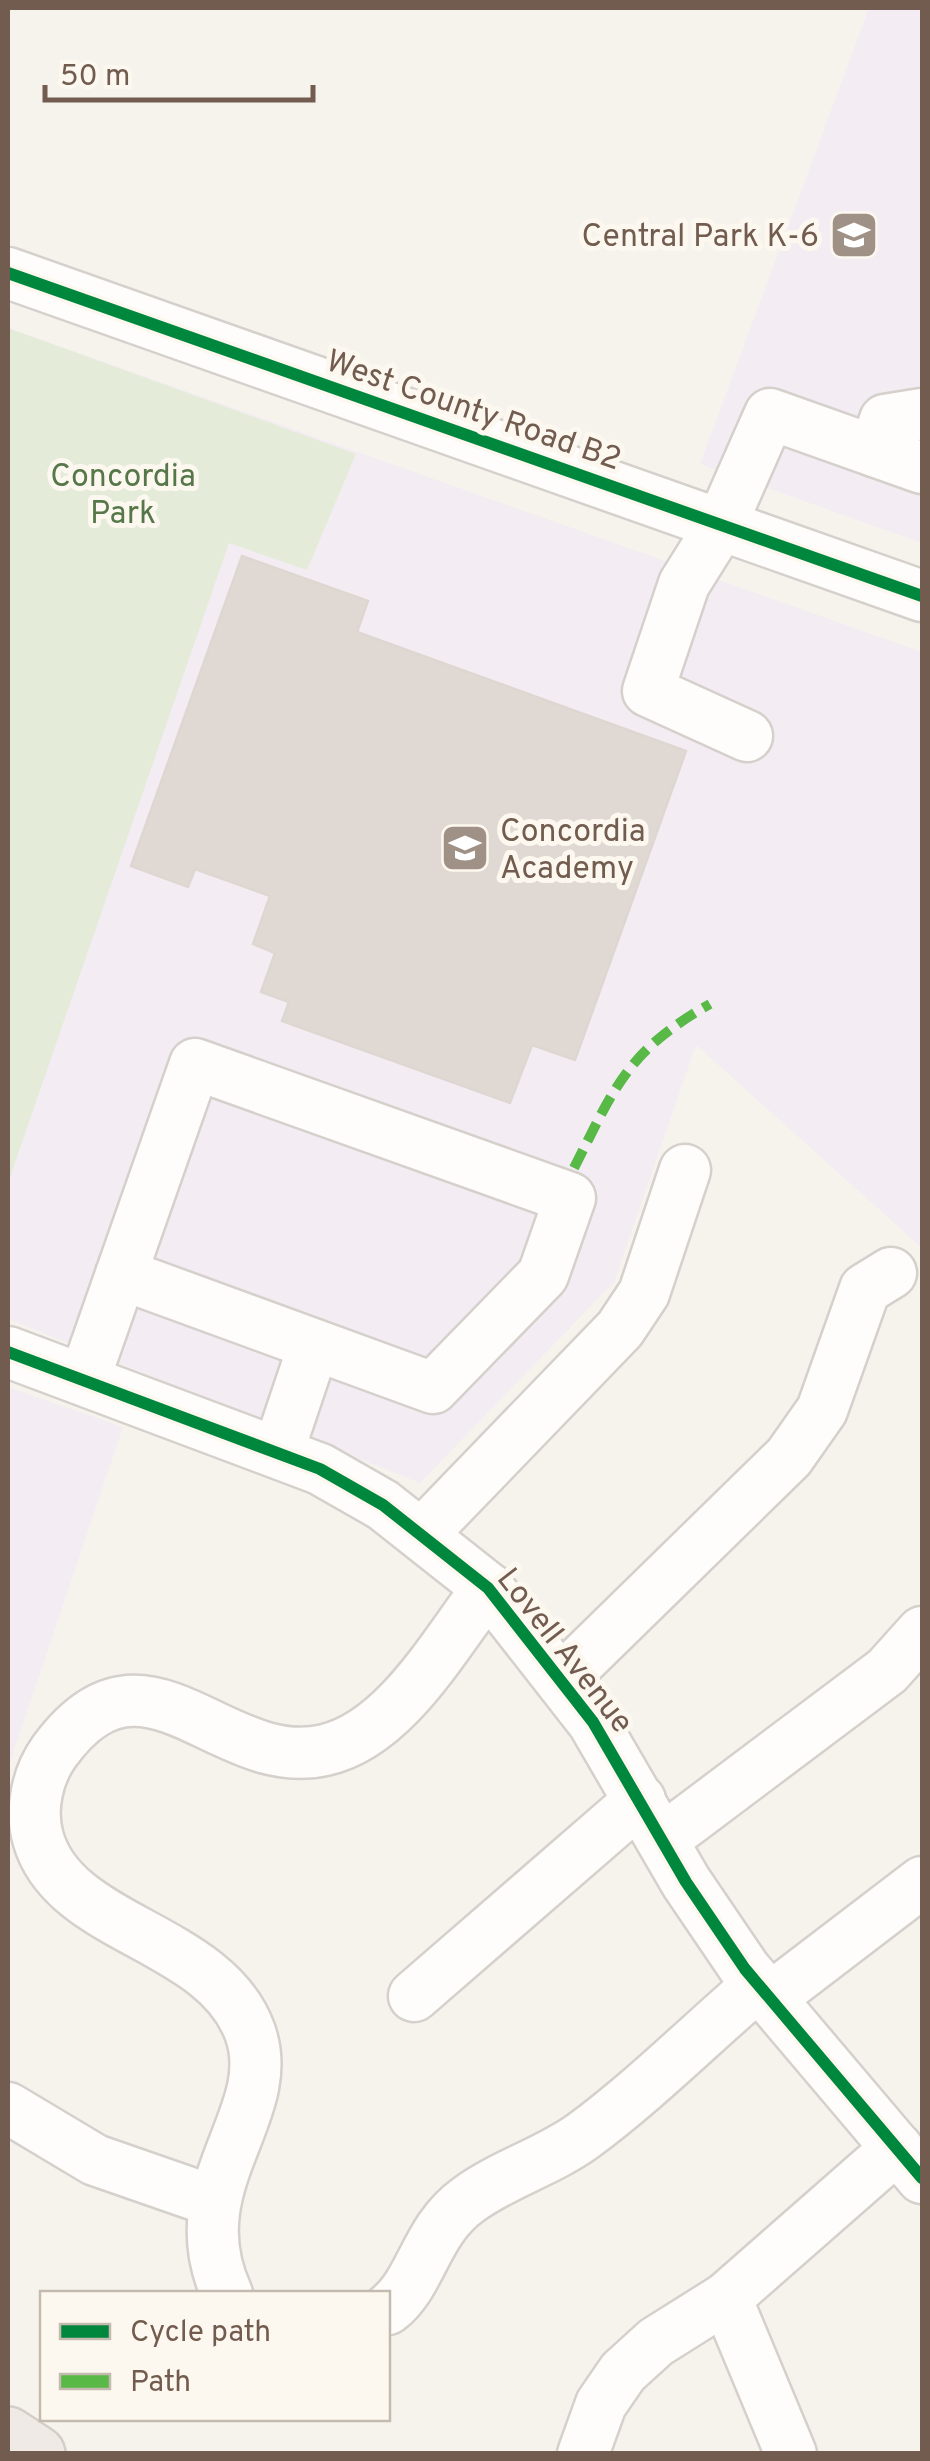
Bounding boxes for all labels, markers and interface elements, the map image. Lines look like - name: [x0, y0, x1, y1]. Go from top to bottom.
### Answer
- scale bar: [45, 40, 312, 102]
- text: 50 m: [60, 59, 130, 96]
- school or university icon: Central Park K-6: [828, 209, 880, 261]
- place label: Central Park K-6: [582, 218, 819, 258]
- street label: West County Road B2: [320, 343, 626, 481]
- park label: Concordia Park: [50, 458, 196, 535]
- place label: Concordia Academy: [500, 813, 646, 890]
- school or university icon: Concordia Academy: [439, 822, 491, 874]
- street label: Lovell Avenue: [487, 1561, 641, 1743]
- legend: [40, 2291, 390, 2421]
- text: Cycle path: [130, 2315, 271, 2352]
- text: Path: [130, 2365, 191, 2402]

